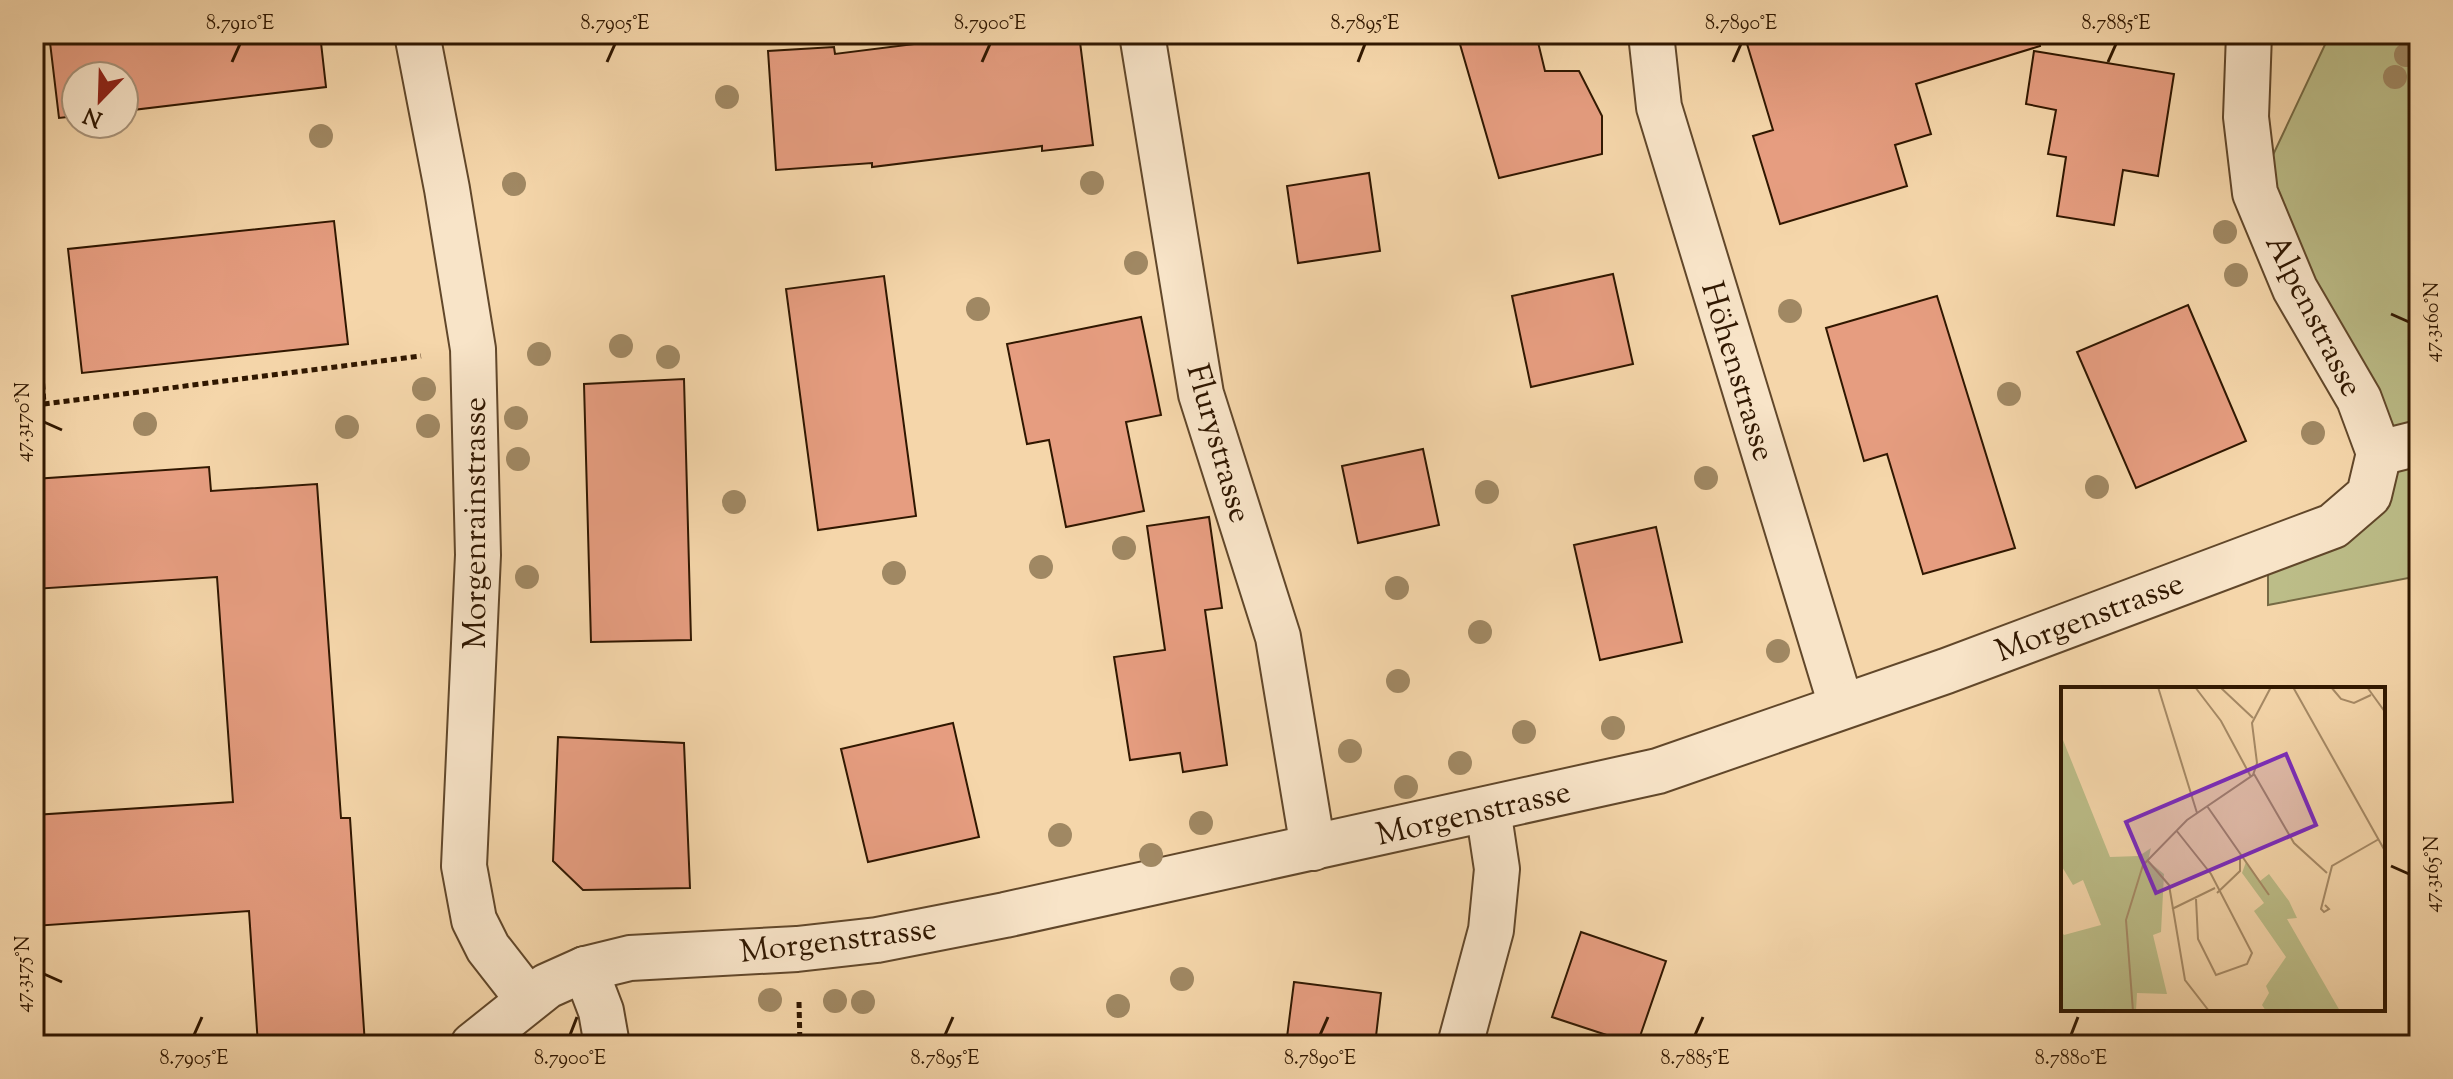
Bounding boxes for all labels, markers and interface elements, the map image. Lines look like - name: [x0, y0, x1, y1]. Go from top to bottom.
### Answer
- text: 8.7910°E: [206, 10, 274, 39]
- text: 8.7905°E: [581, 10, 649, 39]
- text: 8.7900°E: [954, 10, 1026, 39]
- text: 8.7895°E: [1331, 10, 1399, 39]
- text: 8.7890°E: [1705, 10, 1777, 39]
- text: 8.7885°E: [2082, 10, 2150, 39]
- north arrow: [60, 60, 140, 140]
- text: N: [79, 97, 108, 134]
- street label: Alpenstrasse: [2252, 227, 2373, 405]
- street label: Höhenstrasse: [1687, 277, 1785, 467]
- text: 47.3160°N: [2419, 282, 2448, 362]
- street label: Flurystrasse: [1173, 359, 1262, 529]
- text: 47.3170°N: [10, 382, 39, 462]
- street label: Morgenrainstrasse: [454, 397, 500, 649]
- street label: Morgenstrasse: [1989, 562, 2191, 676]
- inset map: [2061, 687, 2385, 1011]
- street label: Morgenstrasse: [1372, 770, 1575, 860]
- text: 47.3165°N: [2419, 835, 2448, 913]
- street label: Morgenstrasse: [737, 907, 939, 977]
- text: 47.3175°N: [10, 935, 39, 1013]
- text: 8.7905°E: [160, 1045, 228, 1074]
- text: 8.7900°E: [534, 1045, 606, 1074]
- text: 8.7895°E: [911, 1045, 979, 1074]
- text: 8.7890°E: [1284, 1045, 1356, 1074]
- text: 8.7885°E: [1661, 1045, 1729, 1074]
- text: 8.7880°E: [2035, 1045, 2107, 1074]

